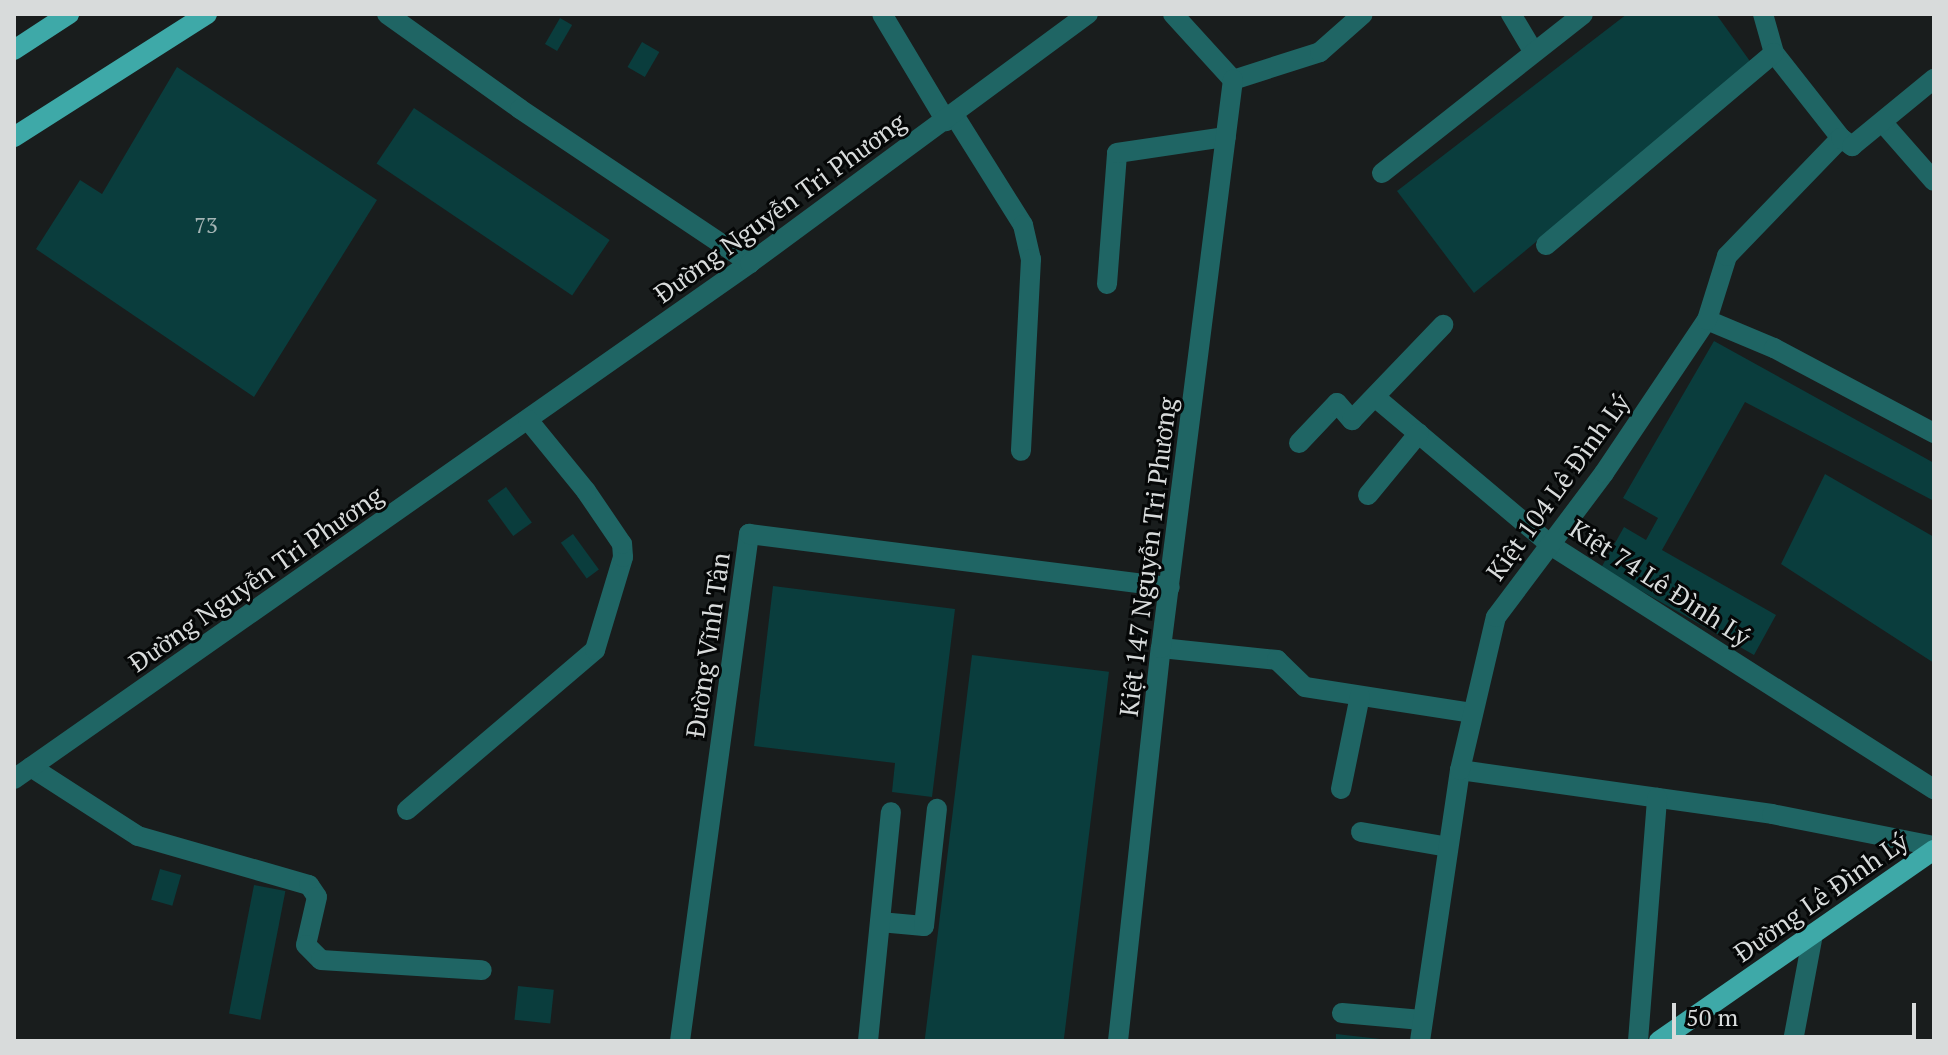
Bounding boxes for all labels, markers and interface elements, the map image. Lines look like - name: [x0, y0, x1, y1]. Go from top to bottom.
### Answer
- street label: Đường Nguyễn Tri Phương: [648, 106, 912, 310]
- house number: 73: [194, 212, 218, 238]
- street label: Kiệt 104 Lê Đình Lý: [1480, 388, 1636, 586]
- street label: Kiệt 147 Nguyễn Tri Phương: [1113, 396, 1183, 718]
- street label: Đường Nguyễn Tri Phương: [123, 479, 389, 679]
- street label: Kiệt 74 Lê Đình Lý: [1564, 513, 1756, 653]
- street label: Đường Vĩnh Tân: [680, 550, 736, 740]
- street label: Đường Lê Đình Lý: [1728, 825, 1914, 969]
- scale bar: [1676, 987, 1920, 1037]
- text: 50 m: [1686, 1001, 1738, 1033]

